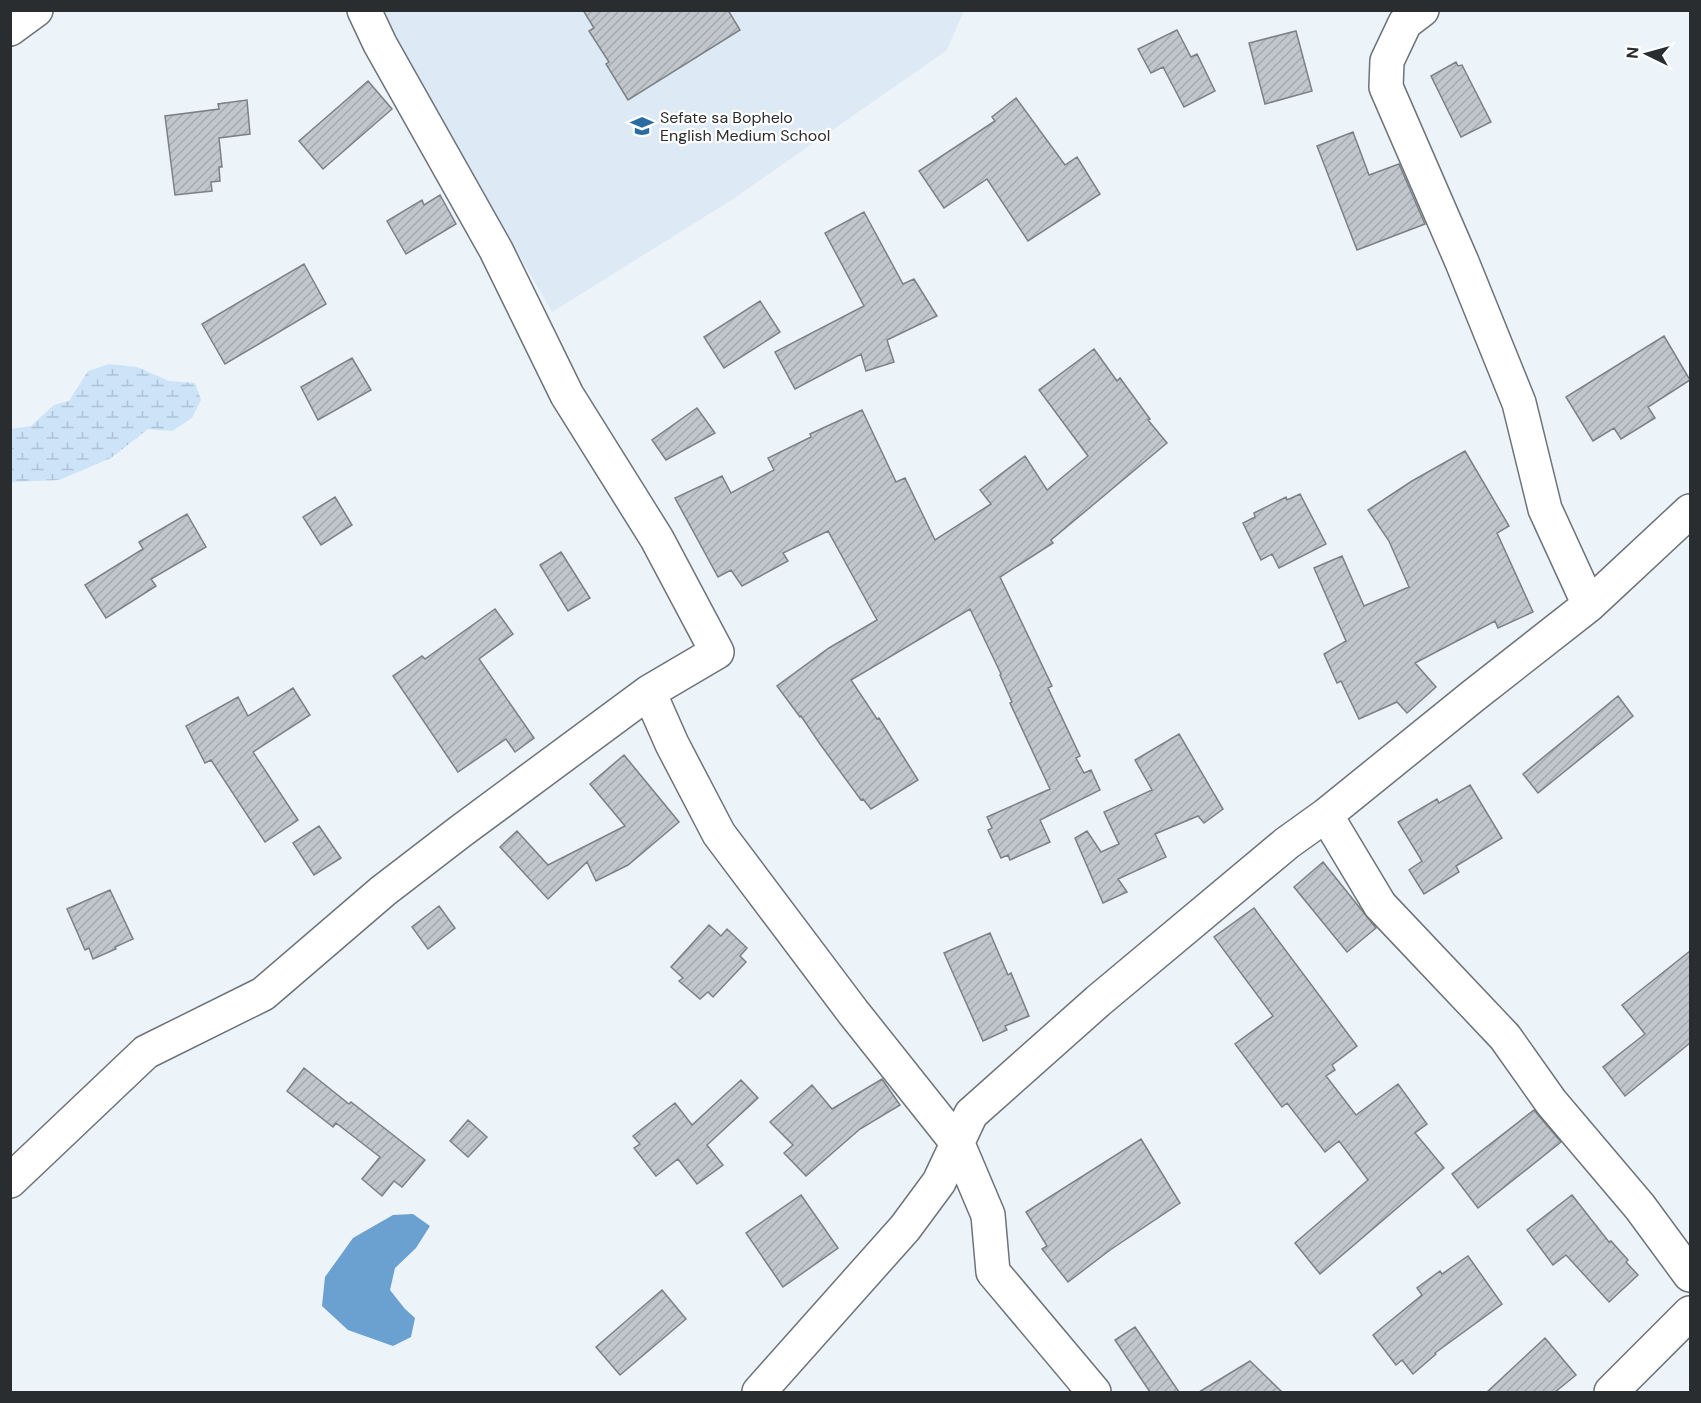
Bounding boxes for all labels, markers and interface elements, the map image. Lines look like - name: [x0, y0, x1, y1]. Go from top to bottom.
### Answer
- north arrow: [1617, 24, 1677, 84]
- text: N: [1622, 46, 1644, 59]
- place label: Sefate sa Bophelo English Medium School: [660, 107, 830, 146]
- school or university icon: Sefate sa Bophelo English Medium School: [629, 113, 655, 139]

